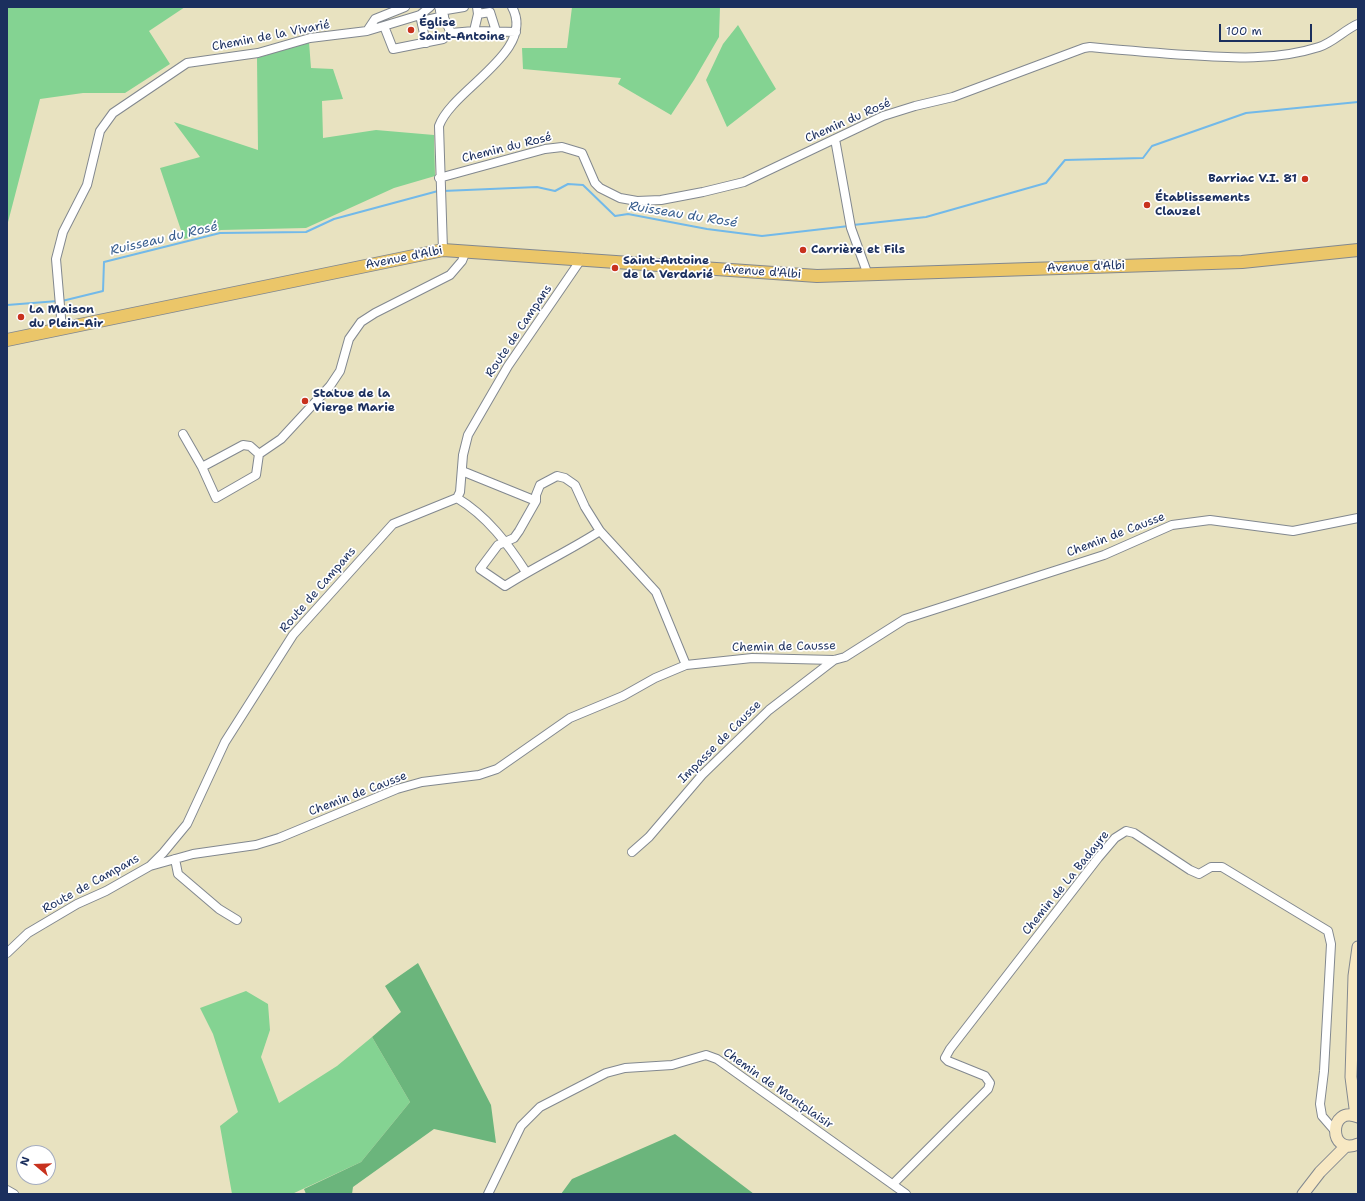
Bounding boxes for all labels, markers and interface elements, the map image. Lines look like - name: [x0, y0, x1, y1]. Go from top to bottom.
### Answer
- place label: Église Saint-Antoine: [419, 16, 505, 44]
- scale bar: [1221, 16, 1314, 42]
- street label: Chemin de la Vivarié: [211, 18, 331, 54]
- text: 100 m: [1226, 23, 1262, 39]
- marker: Église Saint-Antoine: [406, 25, 416, 35]
- street label: Chemin du Rosé: [803, 96, 893, 146]
- street label: Chemin du Rosé: [461, 130, 553, 166]
- place label: Barriac V.I. 81: [1208, 172, 1297, 186]
- marker: Barriac V.I. 81: [1300, 174, 1310, 184]
- place label: Établissements Clauzel: [1155, 191, 1250, 219]
- water label: Ruisseau du Rosé: [627, 199, 739, 231]
- marker: Établissements Clauzel: [1142, 200, 1152, 210]
- water label: Ruisseau du Rosé: [109, 219, 219, 259]
- street label: Avenue d'Albi: [364, 243, 444, 273]
- place label: Carrière et Fils: [811, 243, 905, 257]
- marker: Carrière et Fils: [798, 245, 808, 255]
- place label: Saint-Antoine de la Verdarié: [623, 254, 713, 282]
- street label: Avenue d'Albi: [1047, 258, 1125, 276]
- street label: Avenue d'Albi: [722, 262, 802, 282]
- marker: Saint-Antoine de la Verdarié: [610, 263, 620, 273]
- street label: Route de Campans: [483, 282, 555, 380]
- place label: La Maison du Plein-Air: [29, 303, 104, 331]
- marker: La Maison du Plein-Air: [16, 312, 26, 322]
- place label: Statue de la Vierge Marie: [313, 387, 395, 415]
- marker: Statue de la Vierge Marie: [300, 396, 310, 406]
- street label: Chemin de Causse: [1065, 510, 1167, 560]
- street label: Route de Campans: [277, 544, 359, 636]
- street label: Chemin de Causse: [732, 639, 836, 655]
- street label: Impasse de Causse: [676, 698, 764, 786]
- street label: Chemin de Causse: [307, 769, 409, 819]
- street label: Chemin de La Badayre: [1019, 828, 1113, 938]
- street label: Route de Campans: [40, 851, 142, 917]
- street label: Chemin de Montplaisir: [720, 1046, 836, 1132]
- north arrow: [16, 1145, 56, 1185]
- text: N: [17, 1155, 34, 1168]

